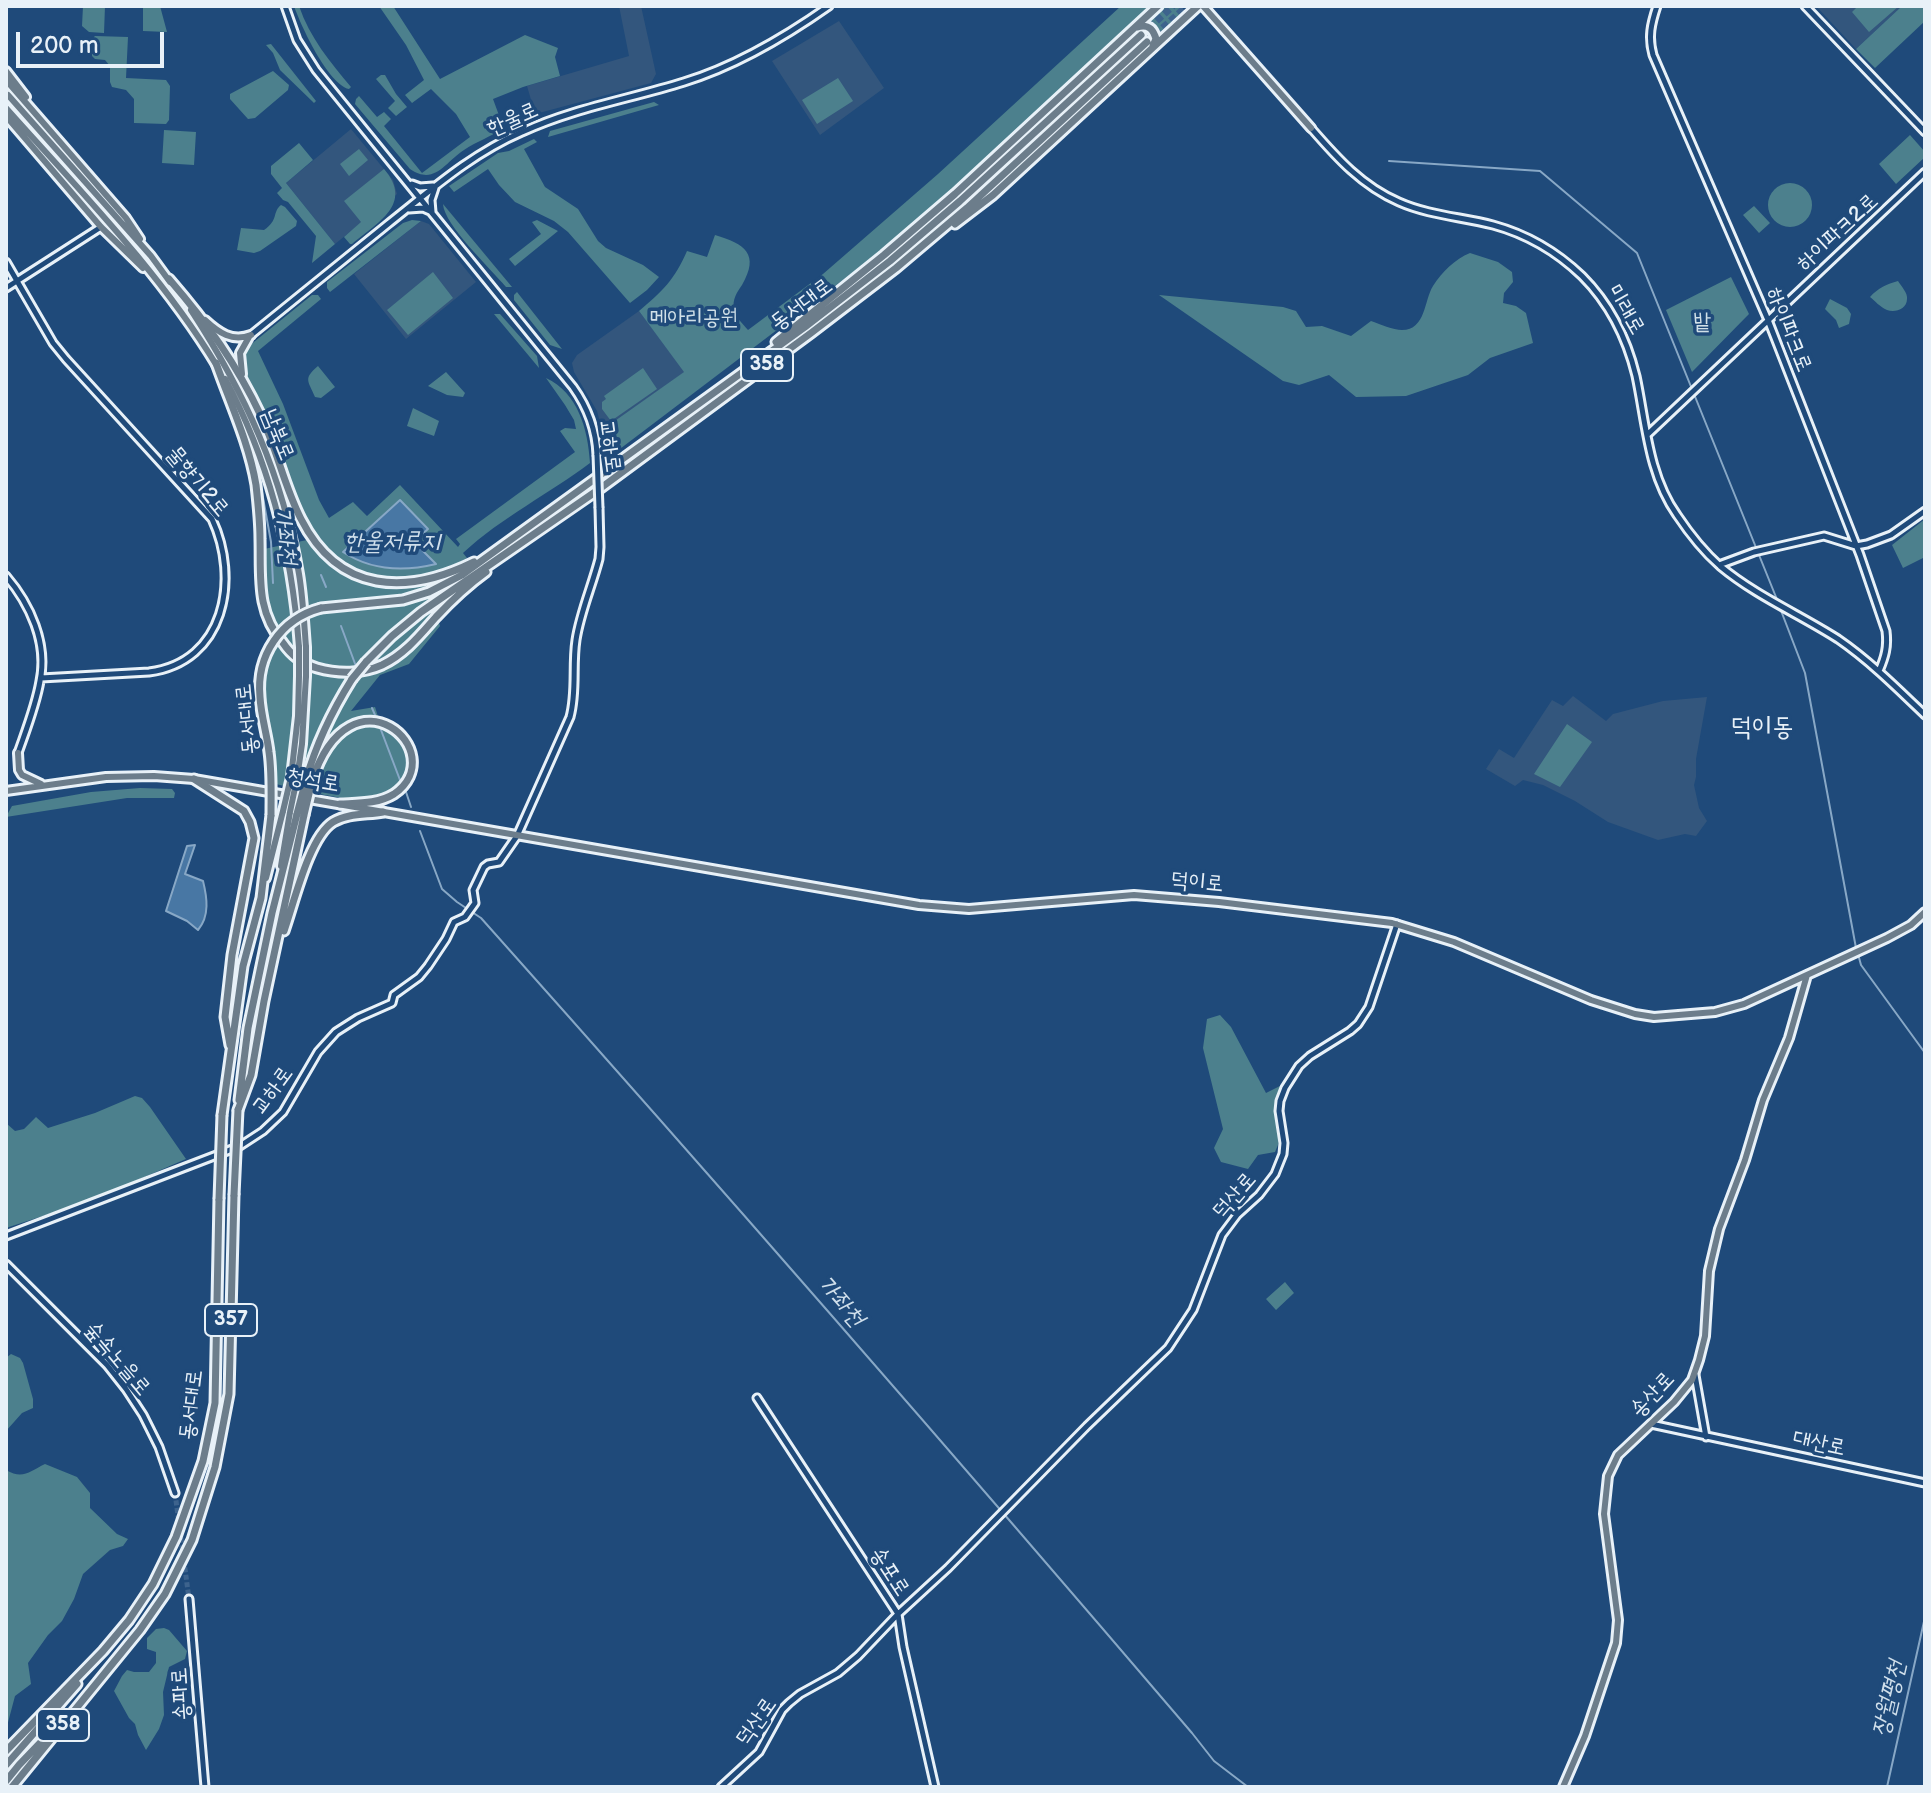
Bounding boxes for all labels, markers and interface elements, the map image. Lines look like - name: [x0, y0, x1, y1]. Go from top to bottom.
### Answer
- scale bar: [20, 16, 168, 66]
- text: 200 m: [30, 31, 99, 60]
- street label: 한울로: [483, 97, 543, 143]
- street label: 하이파크2로: [1792, 189, 1884, 277]
- street label: 동서대로: [766, 273, 838, 337]
- street label: 미래로: [1600, 280, 1650, 340]
- street label: 하이파크로: [1759, 284, 1817, 376]
- park label: 메아리공원: [650, 305, 738, 331]
- park label: 밭: [1693, 309, 1711, 335]
- road number: 358: [741, 349, 793, 381]
- street label: 남북로: [255, 405, 299, 465]
- street label: 교하로: [592, 418, 626, 474]
- street label: 물향기2로: [160, 441, 234, 523]
- water label: 가좌천: [266, 505, 302, 567]
- water label: 한울저류지: [344, 529, 440, 557]
- street label: 동서대로: [231, 682, 265, 756]
- district label: 덕이동: [1731, 712, 1793, 744]
- street label: 청석로: [285, 763, 341, 799]
- street label: 덕이로: [1169, 868, 1225, 898]
- street label: 교하로: [247, 1062, 299, 1120]
- street label: 덕산로: [1208, 1167, 1262, 1225]
- water label: 가좌천: [810, 1271, 870, 1333]
- road number: 357: [205, 1304, 257, 1336]
- street label: 숲속노을로: [78, 1317, 156, 1401]
- street label: 송산로: [1625, 1367, 1681, 1423]
- street label: 동서대로: [175, 1368, 209, 1442]
- street label: 대산로: [1790, 1426, 1848, 1462]
- street label: 송포로: [863, 1543, 915, 1601]
- water label: 장월평천: [1867, 1658, 1913, 1740]
- street label: 송파로: [167, 1667, 197, 1721]
- street label: 덕산로: [731, 1693, 783, 1751]
- road number: 358: [37, 1709, 89, 1741]

